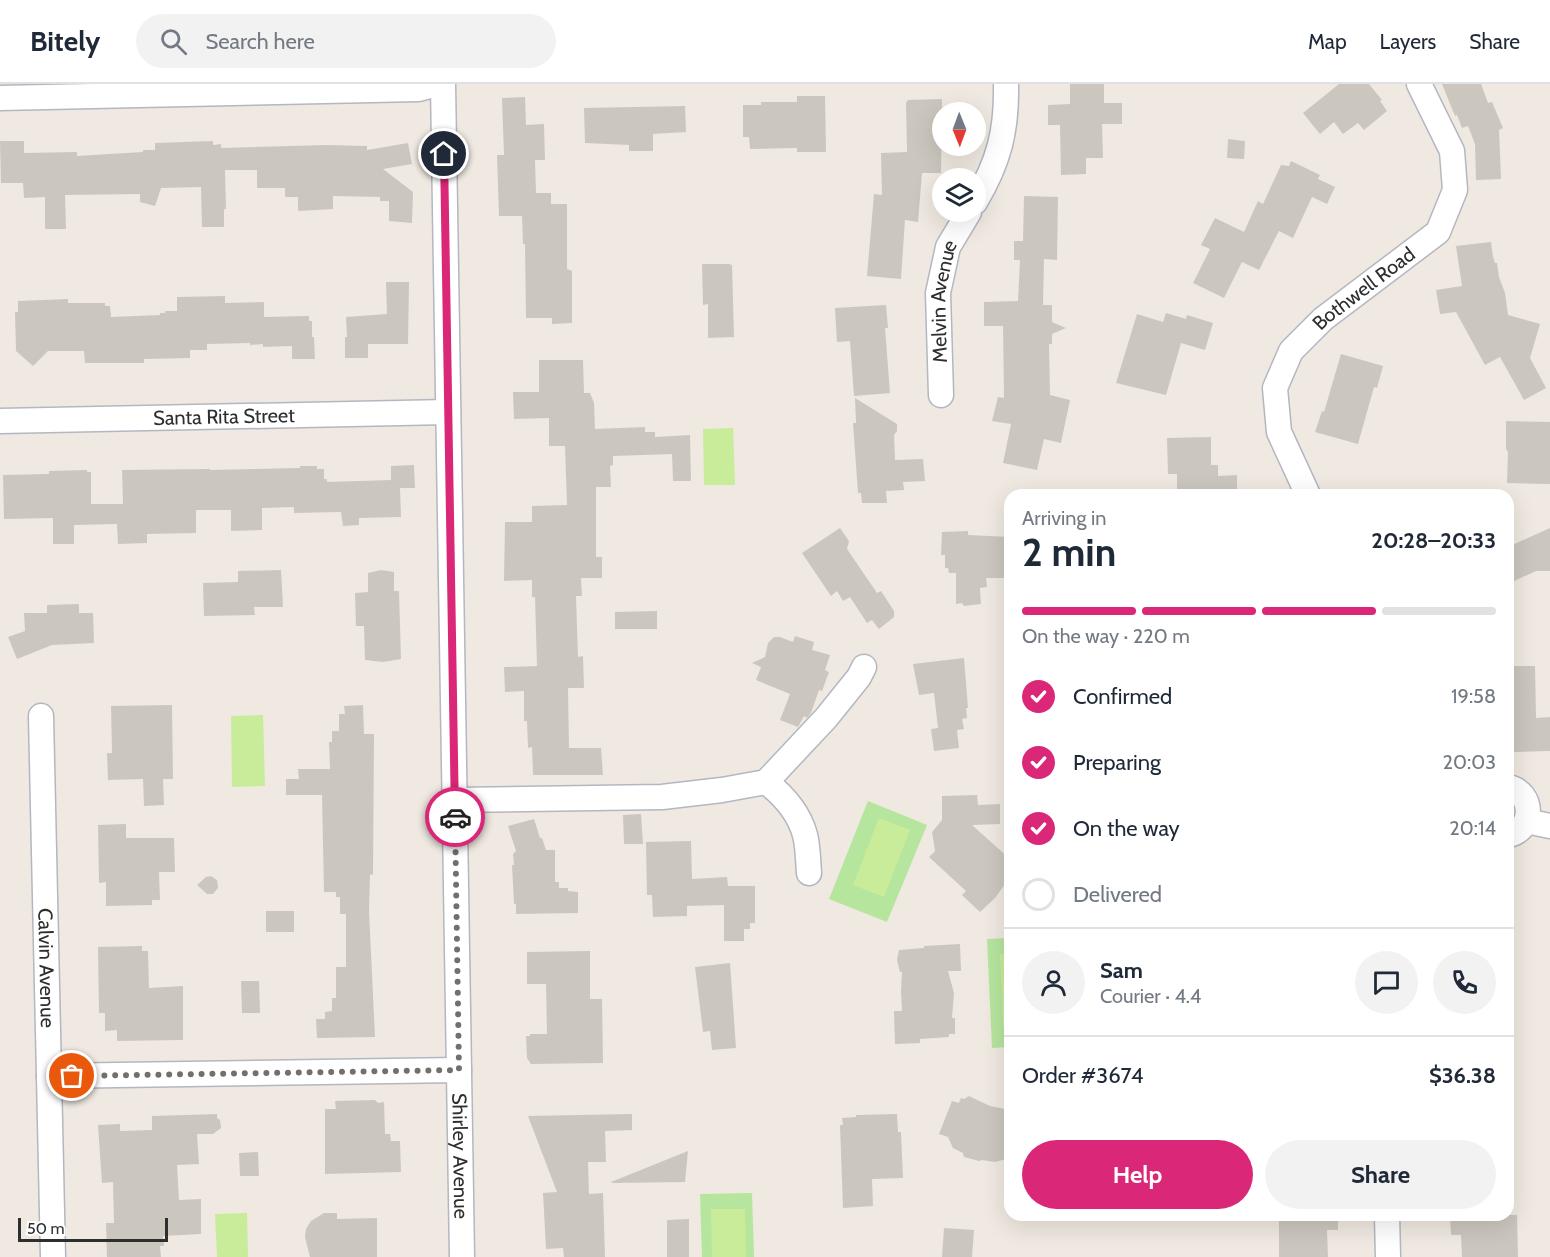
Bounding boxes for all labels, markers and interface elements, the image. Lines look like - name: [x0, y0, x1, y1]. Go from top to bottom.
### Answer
- search box: [136, 14, 556, 68]
- text: Bitely: [30, 24, 100, 58]
- icon: search: [157, 25, 190, 58]
- text: Search here: [205, 28, 315, 55]
- text: Map: [1308, 29, 1347, 54]
- text: Layers: [1380, 29, 1436, 54]
- text: Share: [1469, 29, 1520, 54]
- north arrow: [932, 102, 986, 156]
- map controls: [932, 102, 986, 222]
- pin: [418, 128, 469, 179]
- icon: home: [427, 137, 460, 170]
- button: layers: [932, 168, 986, 222]
- street label: Melvin Avenue: [926, 235, 962, 363]
- street label: Bothwell Road: [1307, 242, 1420, 335]
- street label: Santa Rita Street: [153, 403, 295, 430]
- text: Arriving in: [1022, 506, 1106, 530]
- text: 20:28–20:33: [1371, 527, 1496, 554]
- text: 2 min: [1022, 528, 1116, 576]
- text: On the way · 220 m: [1022, 624, 1190, 648]
- icon: check: [1022, 680, 1055, 713]
- text: Confirmed: [1073, 683, 1172, 710]
- text: 19:58: [1451, 684, 1496, 708]
- icon: check: [1022, 746, 1055, 779]
- text: Preparing: [1073, 749, 1161, 776]
- text: 20:03: [1443, 750, 1496, 774]
- courier: [425, 787, 485, 847]
- icon: car: [439, 801, 472, 834]
- icon: check: [1022, 812, 1055, 845]
- text: On the way: [1073, 815, 1180, 842]
- text: 20:14: [1449, 816, 1496, 840]
- text: Delivered: [1073, 881, 1162, 908]
- street label: Calvin Avenue: [33, 908, 60, 1028]
- button: person: [1022, 951, 1085, 1014]
- button: chat: [1355, 951, 1418, 1014]
- button: phone: [1433, 951, 1496, 1014]
- text: Sam: [1100, 957, 1143, 984]
- text: Courier · 4.4: [1100, 984, 1201, 1008]
- pin: [46, 1050, 97, 1101]
- icon: bag: [55, 1059, 88, 1092]
- text: Order #3674: [1022, 1062, 1144, 1089]
- text: $36.38: [1429, 1062, 1496, 1089]
- street label: Shirley Avenue: [447, 1093, 473, 1219]
- button: Help: [1022, 1140, 1253, 1209]
- button: Share: [1265, 1140, 1496, 1209]
- scale bar: [18, 1215, 168, 1242]
- text: 50 m: [27, 1219, 64, 1238]

